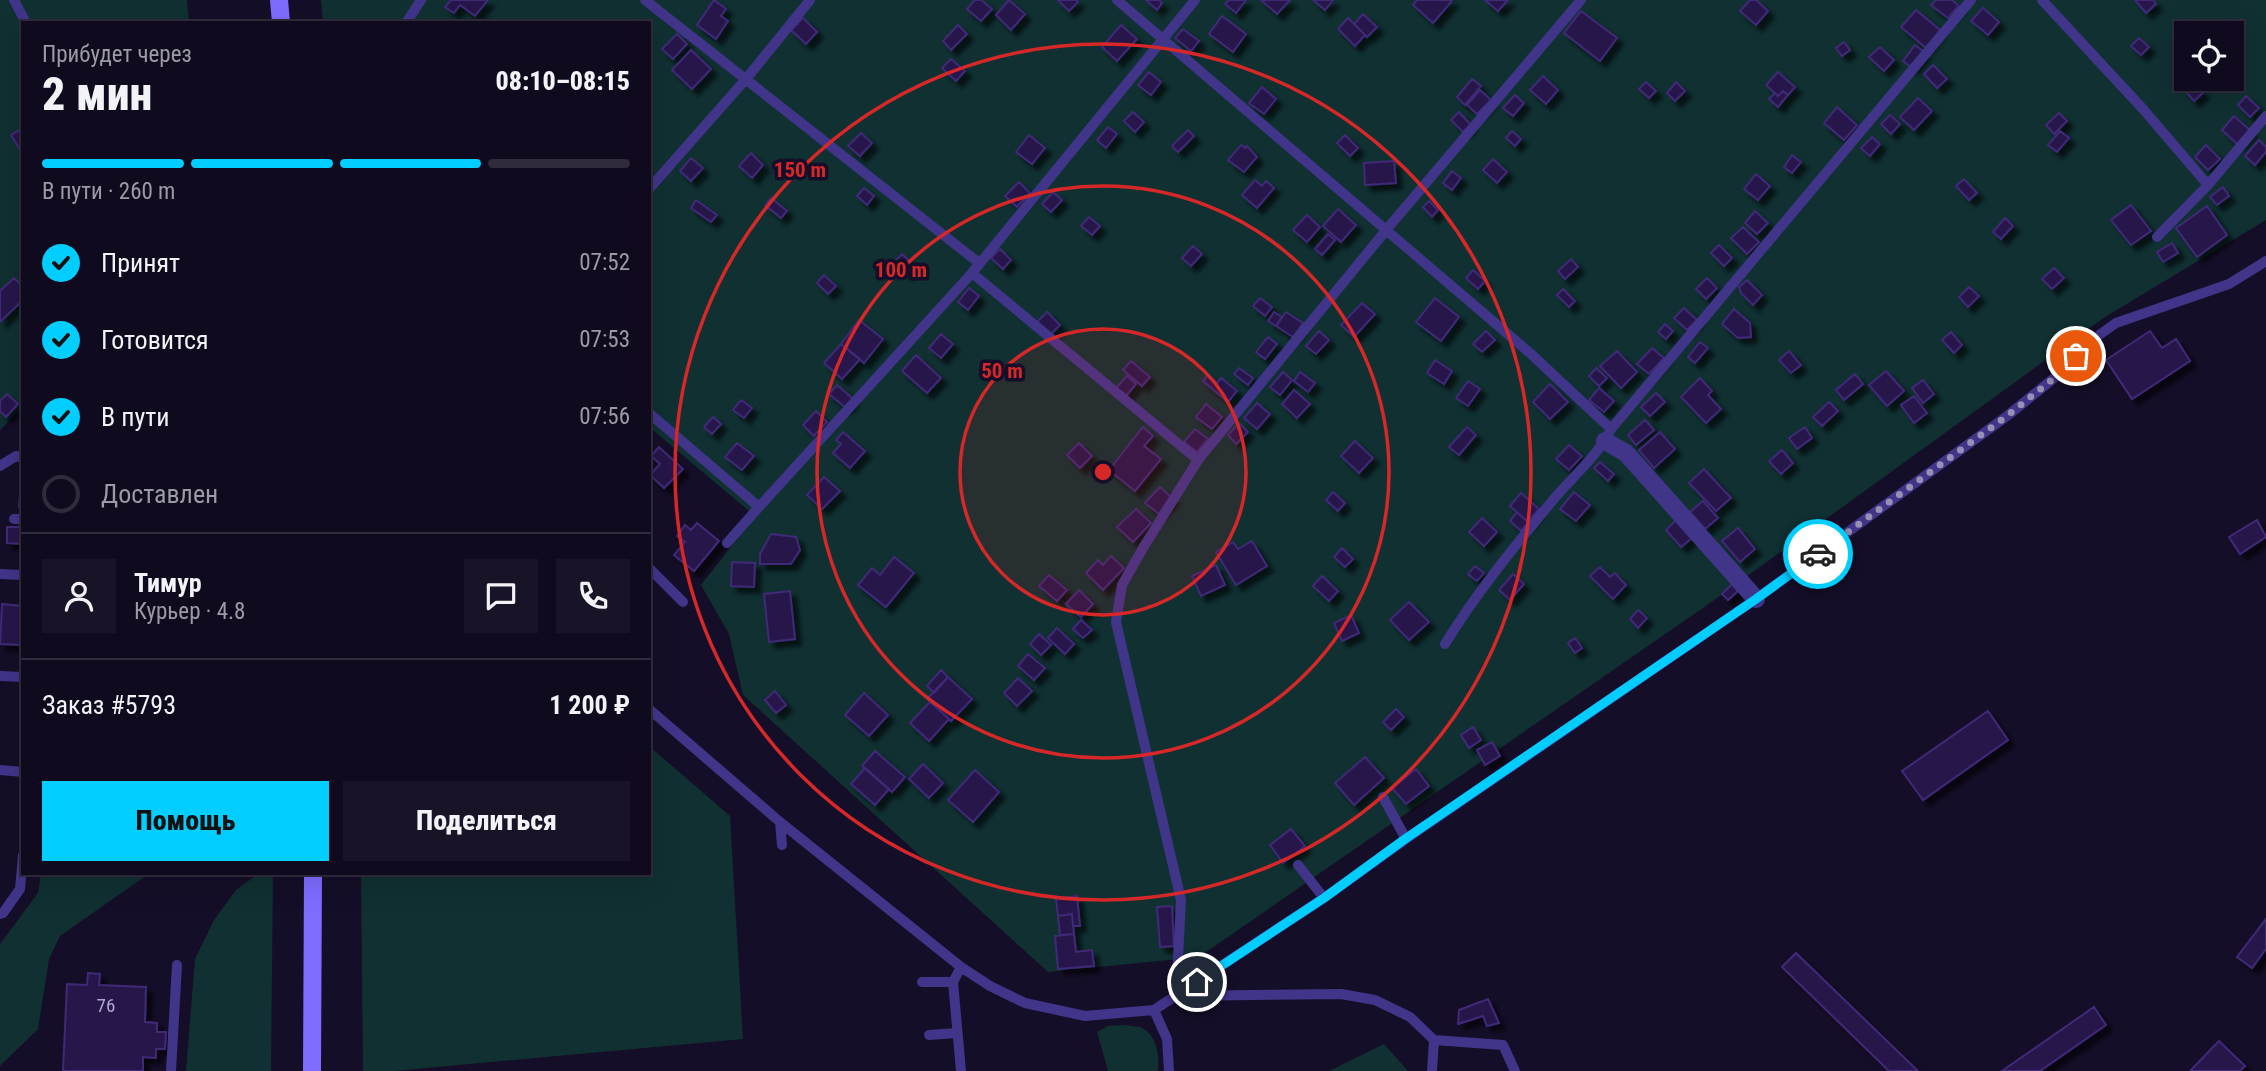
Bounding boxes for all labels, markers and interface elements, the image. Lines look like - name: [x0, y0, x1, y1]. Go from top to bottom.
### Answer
- map controls: [2174, 21, 2244, 91]
- button: locate: [2174, 21, 2244, 91]
- text: Прибудет через: [42, 41, 192, 68]
- text: 08:10–08:15: [496, 66, 630, 96]
- text: 2 мин: [42, 67, 152, 121]
- text: 150 m: [774, 158, 826, 182]
- text: В пути · 260 m: [42, 178, 175, 205]
- icon: check: [42, 244, 80, 282]
- text: Принят: [101, 248, 180, 278]
- text: 07:52: [579, 249, 630, 276]
- text: 100 m: [875, 258, 927, 282]
- icon: check: [42, 321, 80, 359]
- text: Готовится: [101, 325, 209, 355]
- text: 07:53: [579, 326, 630, 353]
- pin: [2046, 326, 2106, 386]
- icon: bag: [2057, 337, 2095, 375]
- text: 50 m: [981, 359, 1023, 383]
- icon: check: [42, 398, 80, 436]
- text: В пути: [101, 402, 170, 432]
- text: 07:56: [579, 403, 630, 430]
- centre of rings: [1091, 460, 1115, 484]
- text: Доставлен: [101, 479, 218, 509]
- courier: [1783, 519, 1853, 589]
- icon: car: [1799, 535, 1837, 573]
- button: person: [42, 559, 116, 633]
- button: chat: [464, 559, 538, 633]
- button: phone: [556, 559, 630, 633]
- text: Тимур: [134, 568, 202, 598]
- text: Курьер · 4.8: [134, 598, 245, 625]
- text: Заказ #5793: [42, 690, 176, 720]
- text: 1 200 ₽: [549, 690, 630, 720]
- button: Помощь: [42, 781, 329, 861]
- button: Поделиться: [343, 781, 630, 861]
- pin: [1167, 952, 1227, 1012]
- icon: home: [1178, 963, 1216, 1001]
- house number: 76: [97, 994, 115, 1017]

